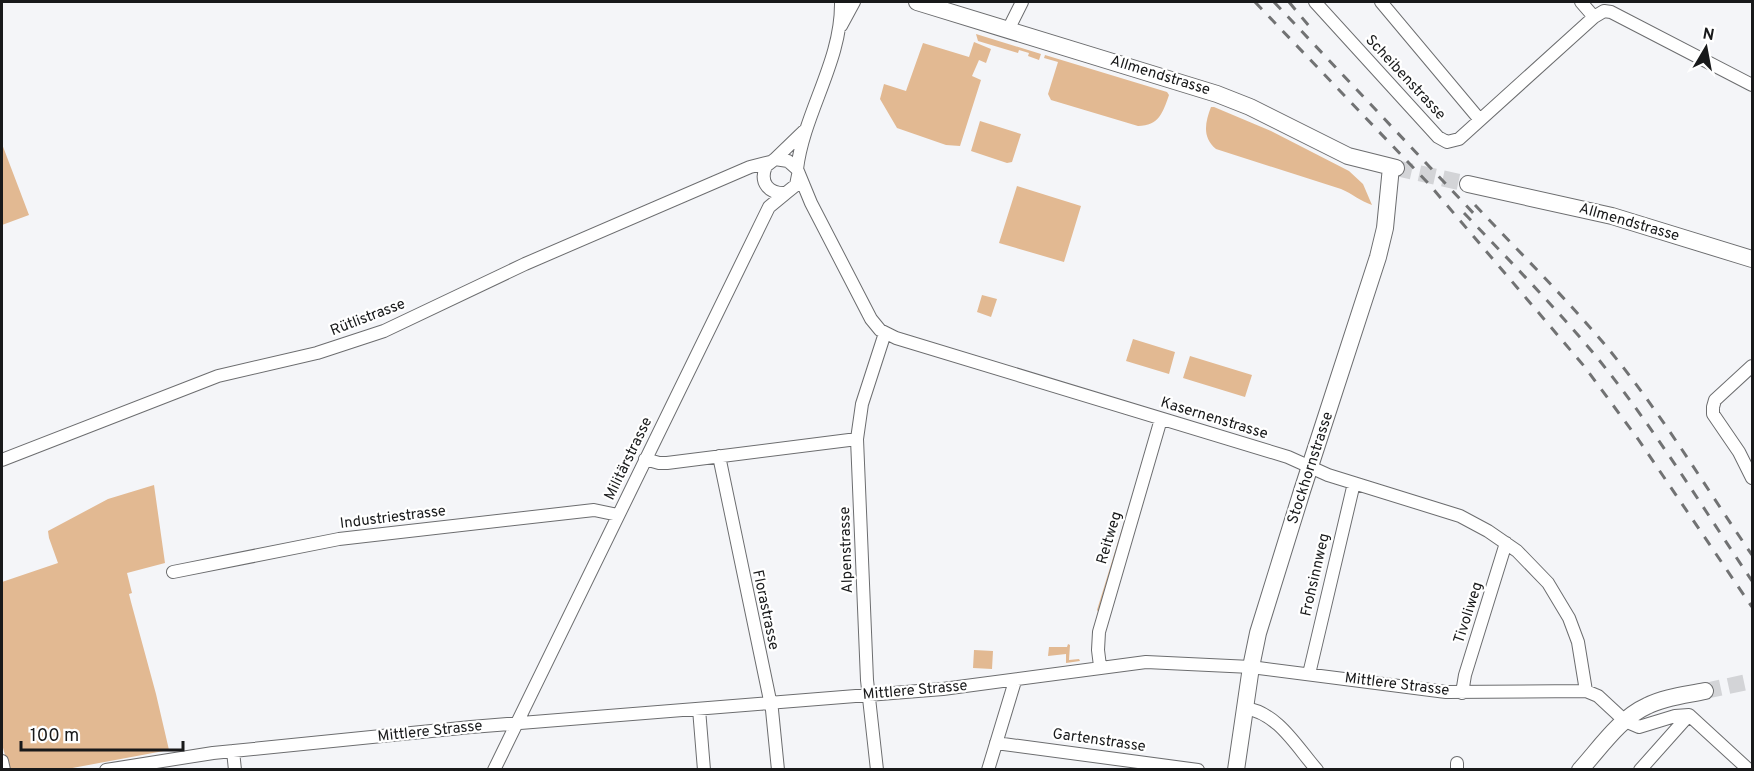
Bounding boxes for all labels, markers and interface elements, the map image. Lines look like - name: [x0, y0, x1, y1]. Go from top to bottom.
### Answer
- north arrow: [1676, 18, 1736, 78]
- text: N: [1701, 24, 1716, 46]
- street label: Scheibenstrasse: [1361, 31, 1449, 125]
- street label: Allmendstrasse: [1108, 52, 1212, 100]
- street label: Allmendstrasse: [1577, 200, 1681, 246]
- street label: Rütlistrasse: [328, 295, 408, 341]
- street label: Kasernenstrasse: [1158, 394, 1270, 444]
- street label: Stockhornstrasse: [1284, 409, 1338, 527]
- street label: Militärstrasse: [601, 414, 657, 504]
- street label: Industriestrasse: [339, 502, 447, 534]
- street label: Alpenstrasse: [836, 506, 858, 594]
- street label: Reitweg: [1093, 509, 1127, 567]
- street label: Frohsinnweg: [1297, 532, 1335, 618]
- street label: Florastrasse: [747, 568, 783, 652]
- street label: Tivoliweg: [1450, 580, 1488, 646]
- street label: Mittlere Strasse: [1344, 669, 1450, 701]
- street label: Mittlere Strasse: [862, 677, 968, 705]
- scale bar: [21, 714, 183, 752]
- street label: Mittlere Strasse: [377, 717, 483, 747]
- text: 100 m: [30, 725, 79, 748]
- street label: Gartenstrasse: [1051, 725, 1147, 757]

